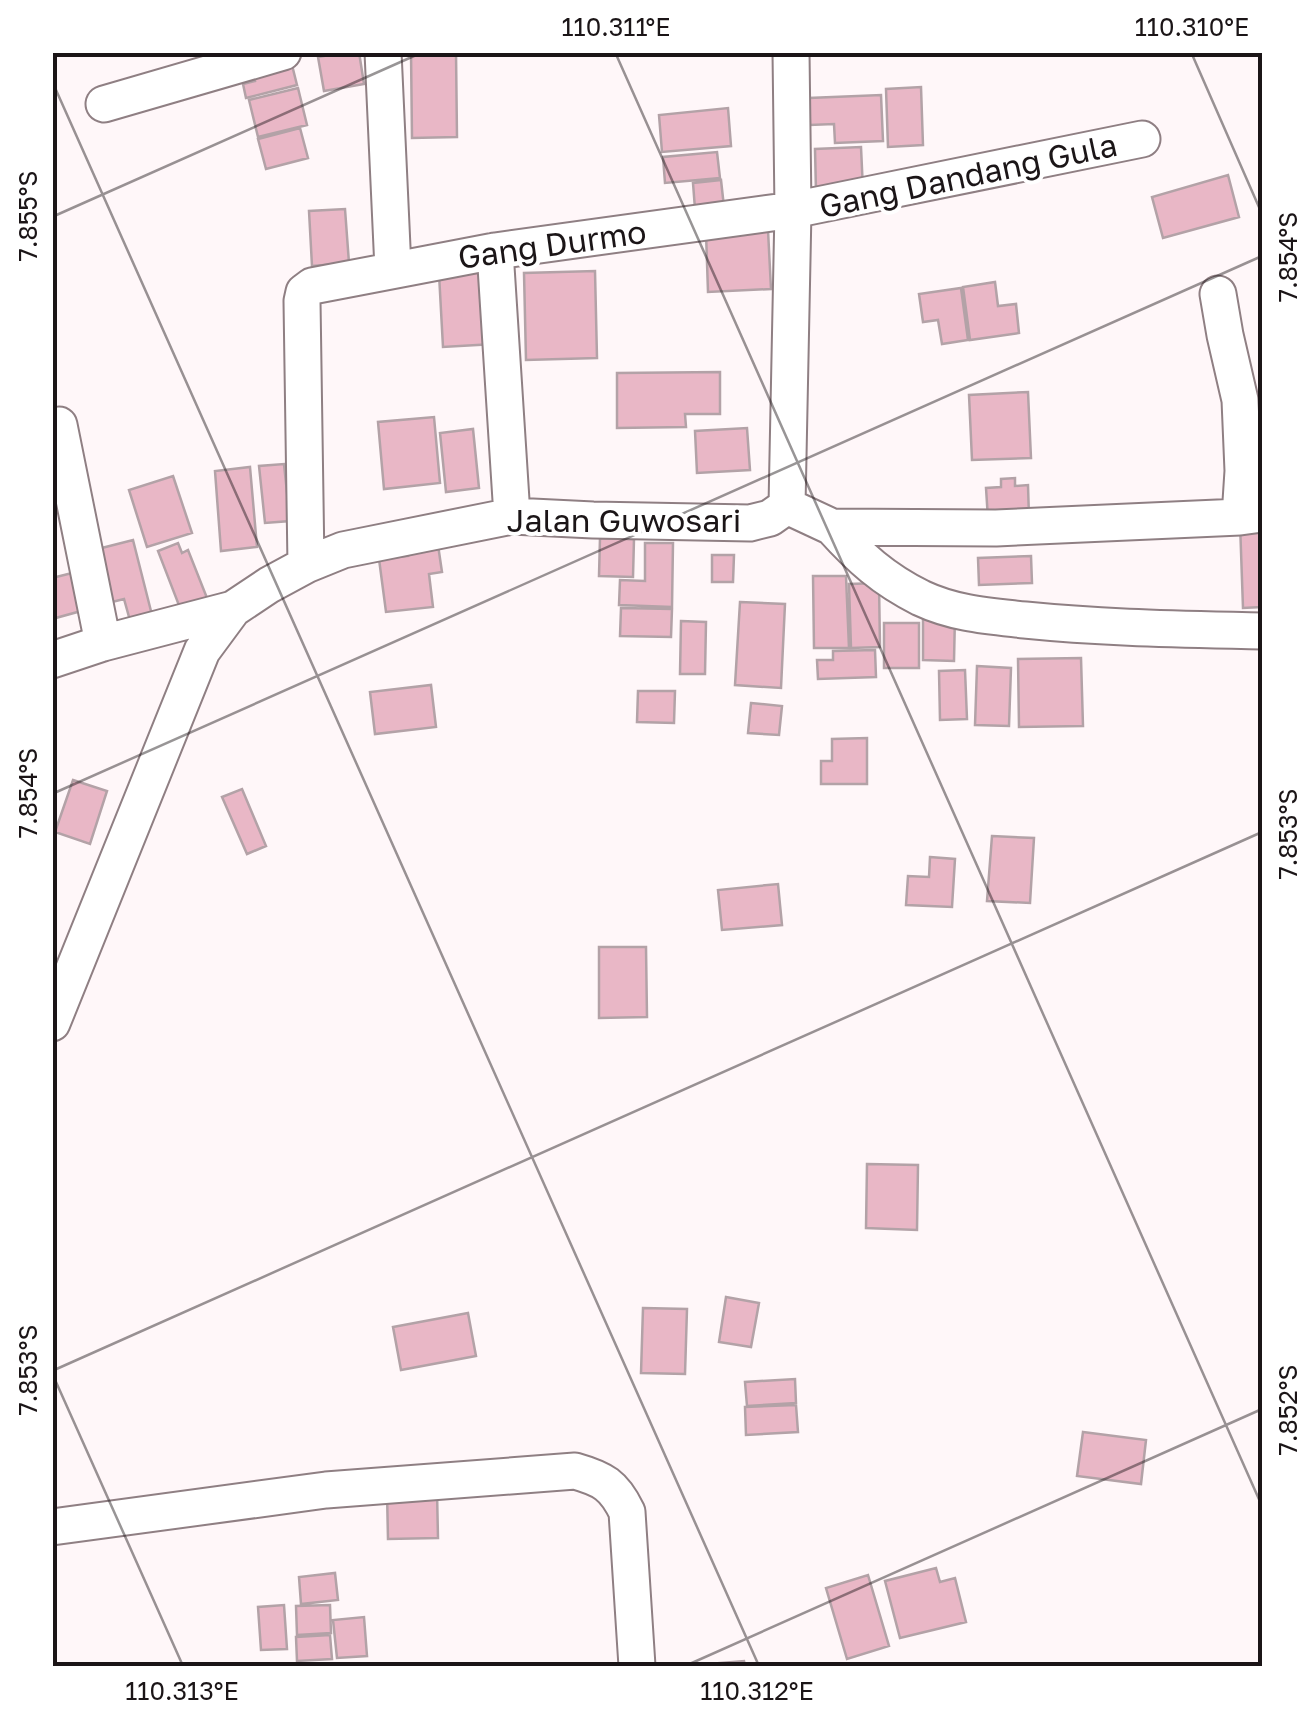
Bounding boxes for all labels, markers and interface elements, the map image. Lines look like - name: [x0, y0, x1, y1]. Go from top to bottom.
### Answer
- text: 110.311°E: [561, 11, 671, 42]
- text: 110.310°E: [1135, 11, 1249, 42]
- street label: Gang Dandang Gula: [816, 125, 1120, 225]
- text: 7.855°S: [12, 171, 43, 261]
- street label: Gang Durmo: [455, 212, 649, 276]
- text: 7.854°S: [1272, 212, 1303, 302]
- street label: Jalan Guwosari: [507, 501, 741, 539]
- text: 7.854°S: [12, 748, 43, 838]
- text: 7.853°S: [1272, 789, 1303, 879]
- text: 7.853°S: [12, 1325, 43, 1415]
- text: 7.852°S: [1272, 1365, 1303, 1455]
- text: 110.313°E: [125, 1675, 239, 1706]
- text: 110.312°E: [700, 1675, 814, 1706]

